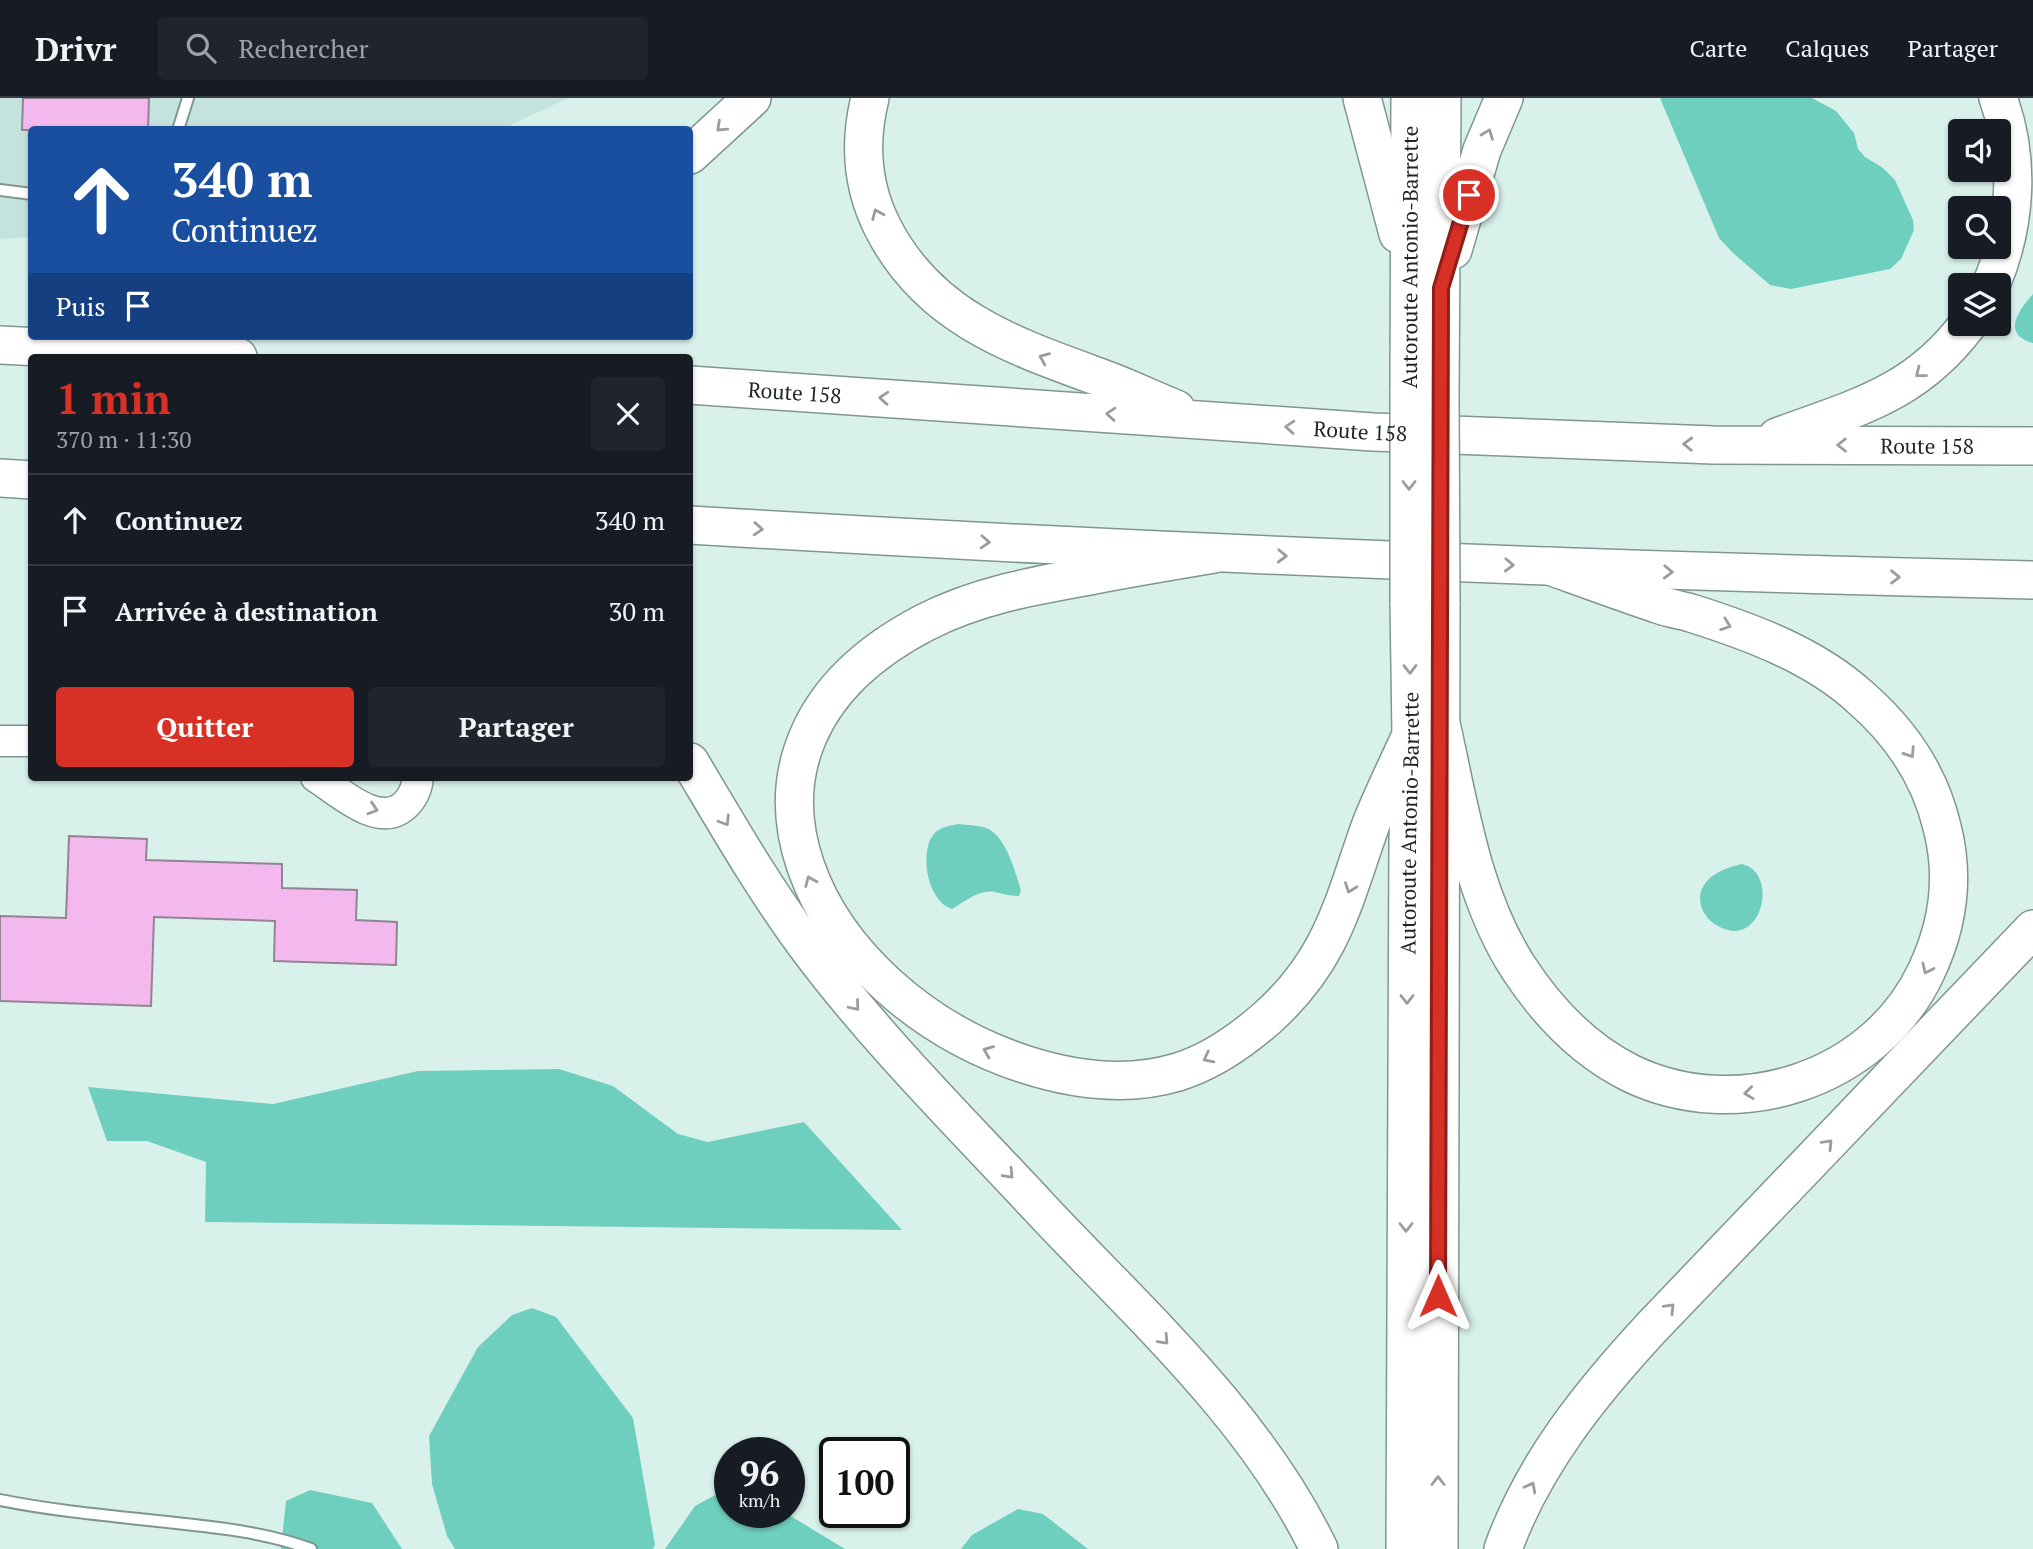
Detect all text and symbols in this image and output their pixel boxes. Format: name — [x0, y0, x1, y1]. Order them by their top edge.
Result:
search box — [158, 17, 648, 80]
text: Drivr — [35, 27, 116, 70]
icon: search — [182, 29, 220, 67]
text: Rechercher — [238, 31, 369, 65]
text: Carte — [1689, 32, 1747, 64]
text: Calques — [1785, 32, 1869, 64]
text: Partager — [1907, 32, 1998, 64]
one-way arrow — [716, 119, 729, 131]
map controls — [1948, 119, 2011, 336]
button: sound — [1948, 119, 2011, 182]
street label: Autoroute Antonio-Barrette — [1395, 126, 1424, 388]
one-way arrow — [1480, 129, 1494, 141]
text: 340 m — [171, 146, 313, 211]
icon: ahead — [56, 154, 147, 245]
pin — [1439, 165, 1499, 225]
icon: arrive — [1450, 176, 1488, 214]
button: search — [1948, 196, 2011, 259]
text: Continuez — [171, 209, 318, 251]
one-way arrow — [871, 209, 885, 221]
button: layers — [1948, 273, 2011, 336]
icon: arrive — [119, 287, 157, 325]
text: Puis — [56, 289, 105, 323]
one-way arrow — [1039, 352, 1051, 366]
one-way arrow — [1916, 364, 1928, 377]
text: 1 min — [56, 370, 171, 426]
street label: Route 158 — [747, 375, 842, 409]
button: close — [591, 377, 665, 451]
one-way arrow — [878, 391, 889, 406]
one-way arrow — [1105, 407, 1116, 422]
street label: Route 158 — [1313, 414, 1408, 447]
one-way arrow — [1284, 419, 1295, 434]
text: 370 m · 11:30 — [56, 424, 191, 455]
street label: Route 158 — [1880, 432, 1974, 460]
one-way arrow — [1683, 436, 1694, 451]
one-way arrow — [1837, 437, 1847, 453]
one-way arrow — [1401, 481, 1417, 491]
icon: ahead — [56, 501, 94, 539]
text: Continuez — [115, 503, 243, 537]
text: 340 m — [595, 503, 665, 537]
one-way arrow — [752, 521, 763, 536]
one-way arrow — [980, 534, 991, 549]
one-way arrow — [1277, 549, 1288, 564]
one-way arrow — [1504, 557, 1515, 572]
one-way arrow — [1662, 564, 1673, 579]
one-way arrow — [1890, 570, 1901, 585]
icon: arrive — [56, 592, 94, 630]
text: Arrivée à destination — [115, 594, 378, 628]
text: 30 m — [609, 594, 665, 628]
one-way arrow — [1720, 617, 1732, 631]
one-way arrow — [1402, 664, 1418, 674]
button: Quitter — [56, 687, 354, 767]
button: Partager — [368, 687, 665, 767]
street label: Autoroute Antonio-Barrette — [1394, 691, 1425, 954]
one-way arrow — [1901, 745, 1914, 758]
one-way arrow — [367, 801, 379, 816]
one-way arrow — [716, 813, 729, 826]
one-way arrow — [805, 876, 819, 888]
one-way arrow — [1344, 882, 1358, 894]
one-way arrow — [1921, 962, 1935, 974]
one-way arrow — [1399, 994, 1415, 1005]
one-way arrow — [847, 998, 859, 1011]
one-way arrow — [983, 1046, 995, 1060]
one-way arrow — [1203, 1050, 1215, 1064]
one-way arrow — [1744, 1086, 1755, 1101]
one-way arrow — [1820, 1139, 1833, 1152]
one-way arrow — [1000, 1166, 1013, 1179]
one-way arrow — [1398, 1222, 1414, 1232]
position arrow — [1401, 1259, 1475, 1333]
one-way arrow — [1662, 1303, 1675, 1316]
one-way arrow — [1156, 1332, 1169, 1345]
speed limit sign: 100 — [819, 1437, 910, 1528]
text: 96 — [740, 1450, 779, 1496]
one-way arrow — [1430, 1475, 1446, 1486]
one-way arrow — [1523, 1482, 1537, 1494]
text: km/h — [739, 1488, 780, 1512]

